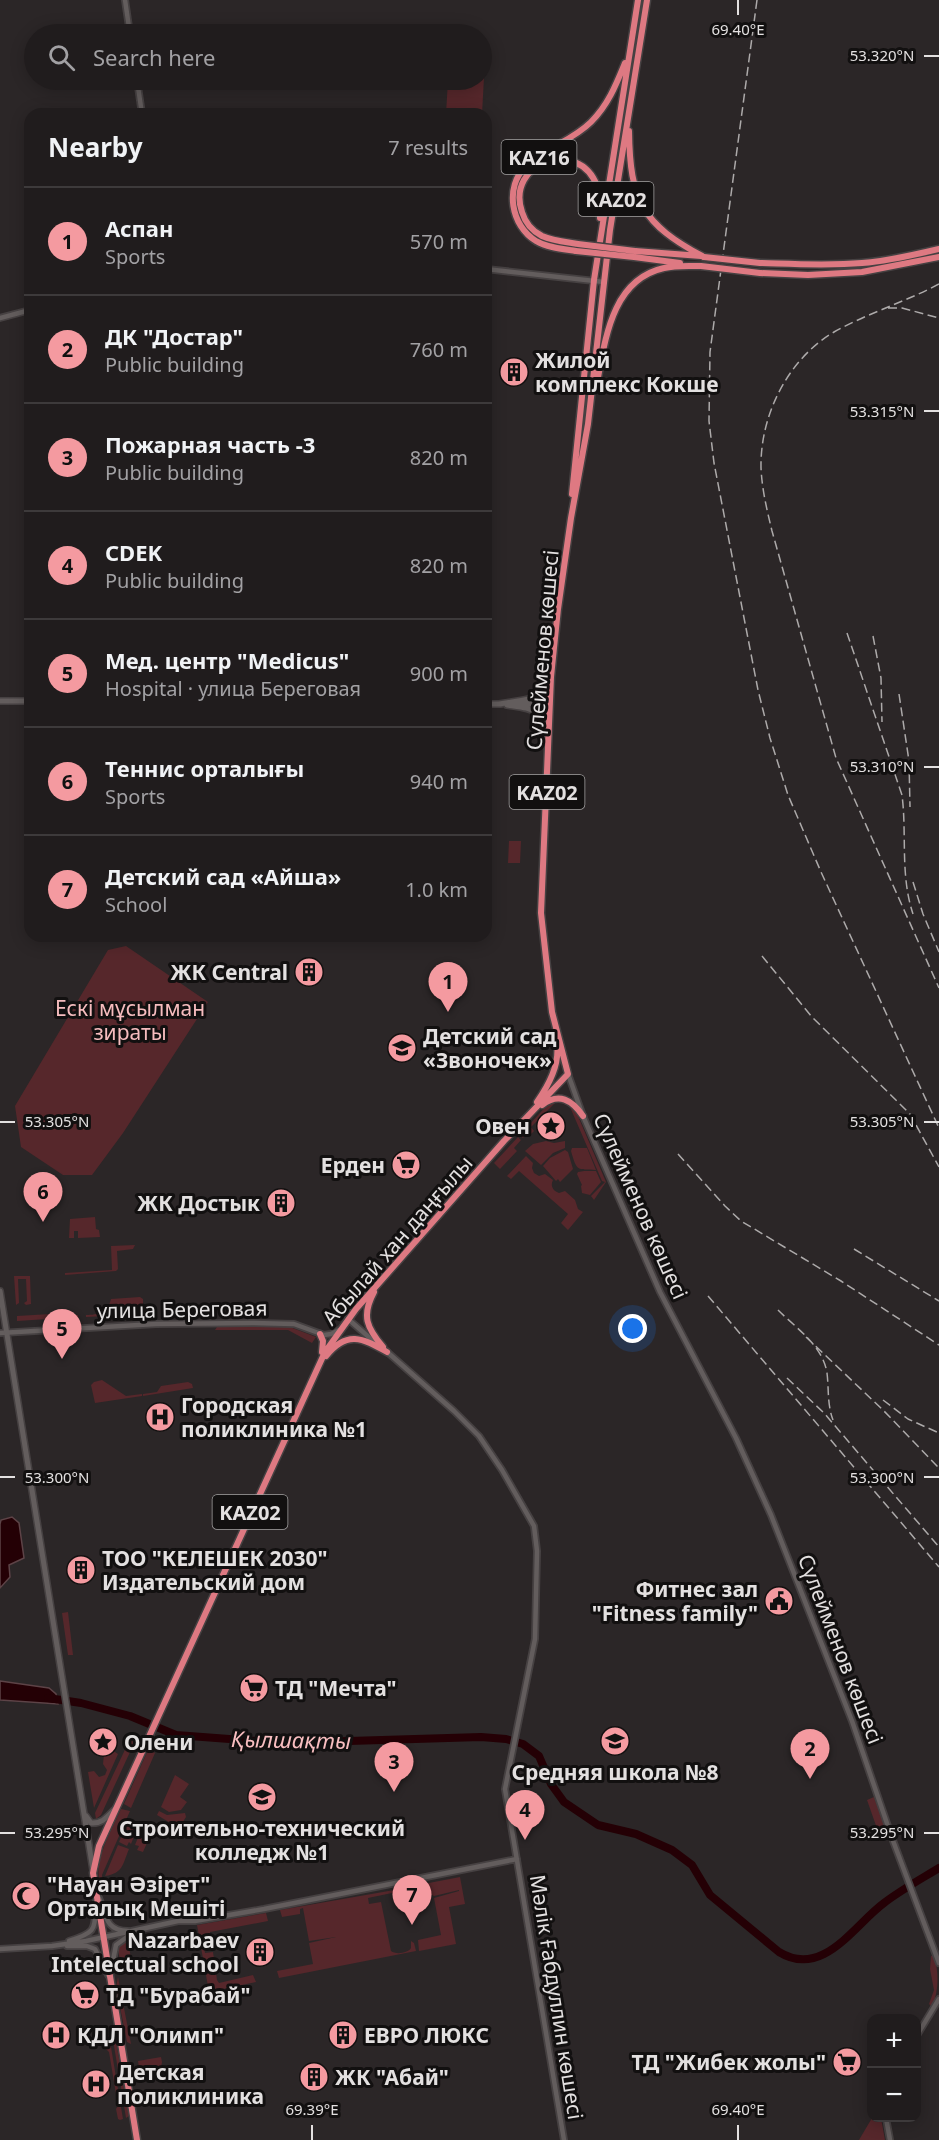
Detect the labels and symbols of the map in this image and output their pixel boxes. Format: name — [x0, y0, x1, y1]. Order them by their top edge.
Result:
text: 69.40°E — [711, 19, 765, 39]
text: 53.320°N — [850, 45, 914, 65]
road number: KAZ16 — [502, 140, 576, 174]
road number: KАZ02 — [578, 182, 654, 216]
place label: Жилой комплекс Кокше — [535, 346, 719, 398]
building icon: Жилой комплекс Кокше — [498, 356, 530, 388]
text: 53.315°N — [850, 401, 914, 421]
street label: Сүлейменов көшесі — [519, 549, 565, 751]
text: 53.310°N — [850, 756, 914, 776]
road number: KАZ02 — [510, 775, 584, 809]
building icon: ЖК Central — [293, 956, 325, 988]
place label: ЖК Central — [170, 958, 288, 986]
pin: 1 — [428, 962, 468, 1012]
park label: Ескі мұсылман зираты — [55, 994, 205, 1046]
place label: Детский сад «Звоночек» — [423, 1022, 557, 1074]
school or university icon: Детский сад «Звоночек» — [386, 1032, 418, 1064]
street label: Сүлейменов көшесі — [587, 1109, 695, 1303]
place icon: Овен — [535, 1110, 567, 1142]
text: 53.305°N — [25, 1111, 89, 1131]
text: 53.305°N — [850, 1111, 914, 1131]
place label: Овен — [475, 1112, 530, 1140]
street label: Абылай хан даңғылы — [315, 1149, 479, 1331]
supermarket icon: Ерден — [390, 1149, 422, 1181]
place label: Ерден — [321, 1151, 385, 1179]
pin: 6 — [24, 1172, 63, 1222]
building icon: ЖК Достык — [265, 1187, 297, 1219]
place label: ЖК Достык — [137, 1189, 260, 1217]
street label: улица Береговая — [96, 1294, 268, 1324]
pin: 5 — [42, 1310, 82, 1359]
your location — [618, 1314, 647, 1343]
place label: Городская поликлиника №1 — [181, 1391, 367, 1443]
hospital icon: Городская поликлиника №1 — [144, 1401, 176, 1433]
text: 53.300°N — [25, 1467, 89, 1487]
text: 53.300°N — [850, 1467, 914, 1487]
road number: KАZ02 — [212, 1495, 288, 1529]
place label: ТОО "КЕЛЕШЕК 2030" Издательский дом — [102, 1544, 328, 1596]
street label: Сүлейменов көшесі — [792, 1550, 890, 1748]
building icon: ТОО "КЕЛЕШЕК 2030" Издательский дом — [65, 1554, 97, 1586]
place label: Фитнес зал "Fitness family" — [592, 1575, 758, 1627]
public building icon: Фитнес зал "Fitness family" — [763, 1585, 795, 1617]
supermarket icon: ТД "Мечта" — [238, 1672, 270, 1704]
place label: ТД "Мечта" — [275, 1674, 397, 1702]
water label: Қылшақты — [231, 1723, 351, 1755]
school or university icon: Средняя школа №8 — [599, 1725, 631, 1757]
place icon: Олени — [87, 1726, 119, 1758]
place label: Олени — [124, 1728, 193, 1756]
pin: 2 — [790, 1730, 830, 1779]
pin: 3 — [374, 1742, 414, 1792]
place label: Средняя школа №8 — [511, 1758, 719, 1786]
school or university icon: Строительно-технический колледж №1 — [246, 1781, 278, 1813]
pin: 4 — [506, 1790, 544, 1840]
place label: Строительно-технический колледж №1 — [119, 1814, 405, 1866]
text: 53.295°N — [25, 1822, 89, 1842]
text: 53.295°N — [850, 1822, 914, 1842]
place label: "Науан Әзірет" Орталық Мешіті — [47, 1870, 225, 1922]
street label: Мәлік Ғабдуллин көшесі — [524, 1873, 590, 2121]
pin: 7 — [392, 1876, 432, 1925]
mosque icon: "Науан Әзірет" Орталық Мешіті — [10, 1880, 42, 1912]
place label: Nazarbaev Intelectual school — [51, 1926, 239, 1978]
building icon: Nazarbaev Intelectual school — [244, 1936, 276, 1968]
supermarket icon: ТД "Бурабай" — [69, 1979, 101, 2011]
place label: ТД "Бурабай" — [106, 1981, 251, 2009]
hospital icon: КДЛ "Олимп" — [40, 2019, 72, 2051]
building icon: ЕВРО ЛЮКС — [327, 2019, 359, 2051]
place label: КДЛ "Олимп" — [77, 2021, 224, 2049]
place label: ЕВРО ЛЮКС — [364, 2021, 489, 2049]
supermarket icon: ТД "Жибек жолы" — [831, 2046, 863, 2078]
place label: ТД "Жибек жолы" — [631, 2048, 826, 2076]
place label: Детская поликлиника — [117, 2058, 264, 2110]
building icon: ЖК "Абай" — [298, 2061, 330, 2093]
place label: ЖК "Абай" — [335, 2063, 449, 2091]
hospital icon: Детская поликлиника — [80, 2068, 112, 2100]
text: 69.39°E — [285, 2099, 339, 2119]
text: 69.40°E — [711, 2099, 765, 2119]

